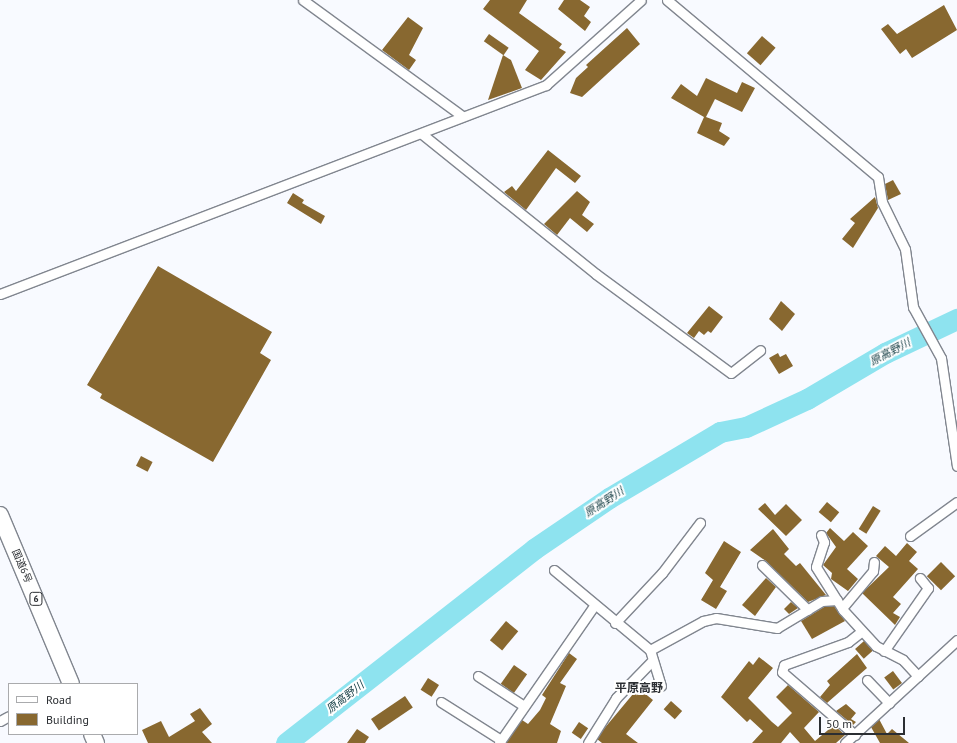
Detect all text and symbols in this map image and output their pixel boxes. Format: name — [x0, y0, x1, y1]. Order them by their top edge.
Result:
water label: 原高野川 — [867, 336, 913, 368]
water label: 原高野川 — [582, 484, 626, 520]
street label: 国道6号 — [10, 547, 34, 585]
road number: 6 — [29, 592, 43, 606]
water label: 原高野川 — [324, 678, 366, 716]
district label: 平原高野 — [615, 681, 663, 695]
legend — [8, 683, 138, 735]
text: Road — [46, 692, 71, 707]
scale bar — [821, 709, 907, 735]
text: Building — [46, 712, 89, 727]
text: 50 m — [826, 716, 852, 731]

